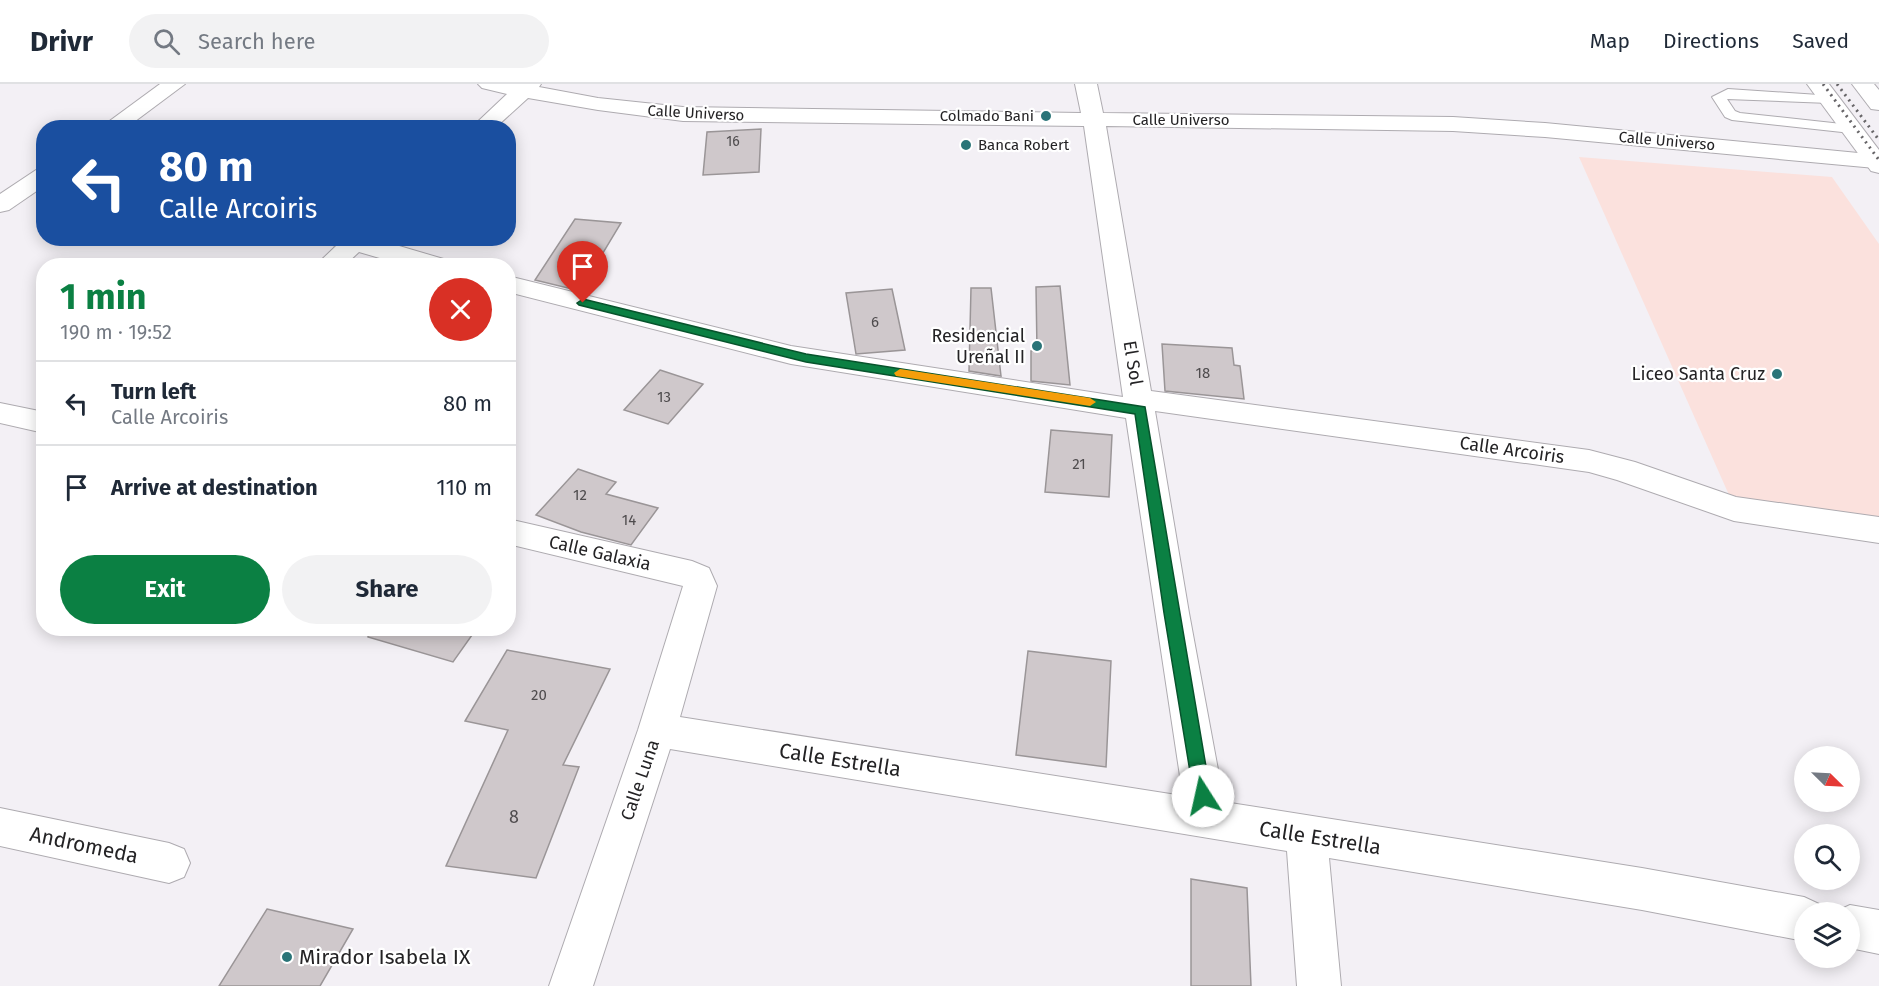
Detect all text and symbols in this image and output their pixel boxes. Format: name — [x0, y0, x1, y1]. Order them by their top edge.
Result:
search box — [129, 14, 549, 68]
text: Drivr — [30, 25, 93, 58]
icon: search — [150, 25, 183, 58]
text: Search here — [198, 28, 315, 55]
text: Map — [1590, 28, 1630, 54]
text: Directions — [1663, 28, 1759, 54]
text: Saved — [1792, 28, 1849, 54]
street label: Calle Universo — [647, 101, 745, 125]
place label: Colmado Bani — [940, 107, 1034, 125]
marker: Colmado Bani — [1039, 109, 1053, 123]
street label: Calle Universo — [1133, 111, 1229, 129]
street label: Calle Universo — [1618, 128, 1716, 154]
house number: 16 — [726, 133, 740, 150]
place label: Banca Robert — [978, 136, 1070, 154]
marker: Banca Robert — [959, 138, 973, 152]
text: 80 m — [159, 142, 253, 192]
icon: left — [60, 144, 138, 222]
text: Calle Arcoiris — [159, 193, 317, 225]
pin — [557, 241, 608, 303]
icon: arrive — [566, 250, 599, 283]
text: 1 min — [60, 275, 147, 319]
button: close — [429, 278, 492, 341]
house number: 6 — [871, 313, 879, 331]
text: 190 m · 19:52 — [60, 320, 172, 344]
place label: Residencial Ureñal II — [931, 325, 1025, 368]
marker: Residencial Ureñal II — [1030, 339, 1044, 353]
street label: El Sol — [1119, 339, 1147, 387]
place label: Liceo Santa Cruz — [1631, 363, 1765, 385]
house number: 18 — [1196, 364, 1210, 382]
marker: Liceo Santa Cruz — [1770, 367, 1784, 381]
text: Turn left — [111, 378, 196, 405]
icon: left — [60, 387, 93, 420]
house number: 13 — [657, 388, 671, 406]
text: 80 m — [443, 390, 492, 417]
text: Calle Arcoiris — [111, 405, 228, 429]
street label: Calle Arcoiris — [1458, 432, 1566, 468]
house number: 21 — [1072, 455, 1086, 473]
icon: arrive — [60, 471, 93, 504]
text: Arrive at destination — [111, 474, 318, 501]
text: 110 m — [436, 474, 492, 501]
house number: 12 — [573, 486, 587, 504]
house number: 14 — [622, 511, 636, 529]
street label: Calle Galaxia — [547, 531, 653, 575]
button: Exit — [60, 555, 270, 624]
button: Share — [282, 555, 492, 624]
house number: 20 — [531, 686, 547, 704]
street label: Calle Luna — [616, 737, 664, 823]
street label: Calle Estrella — [777, 738, 903, 782]
north arrow — [1794, 746, 1860, 812]
map controls — [1794, 746, 1860, 968]
position arrow — [1171, 764, 1235, 828]
house number: 8 — [509, 806, 519, 828]
street label: Calle Estrella — [1257, 816, 1383, 860]
street label: Andromeda — [27, 821, 141, 869]
button: search — [1794, 824, 1860, 890]
button: layers — [1794, 902, 1860, 968]
place label: Mirador Isabela IX — [299, 944, 471, 970]
marker: Mirador Isabela IX — [280, 950, 294, 964]

